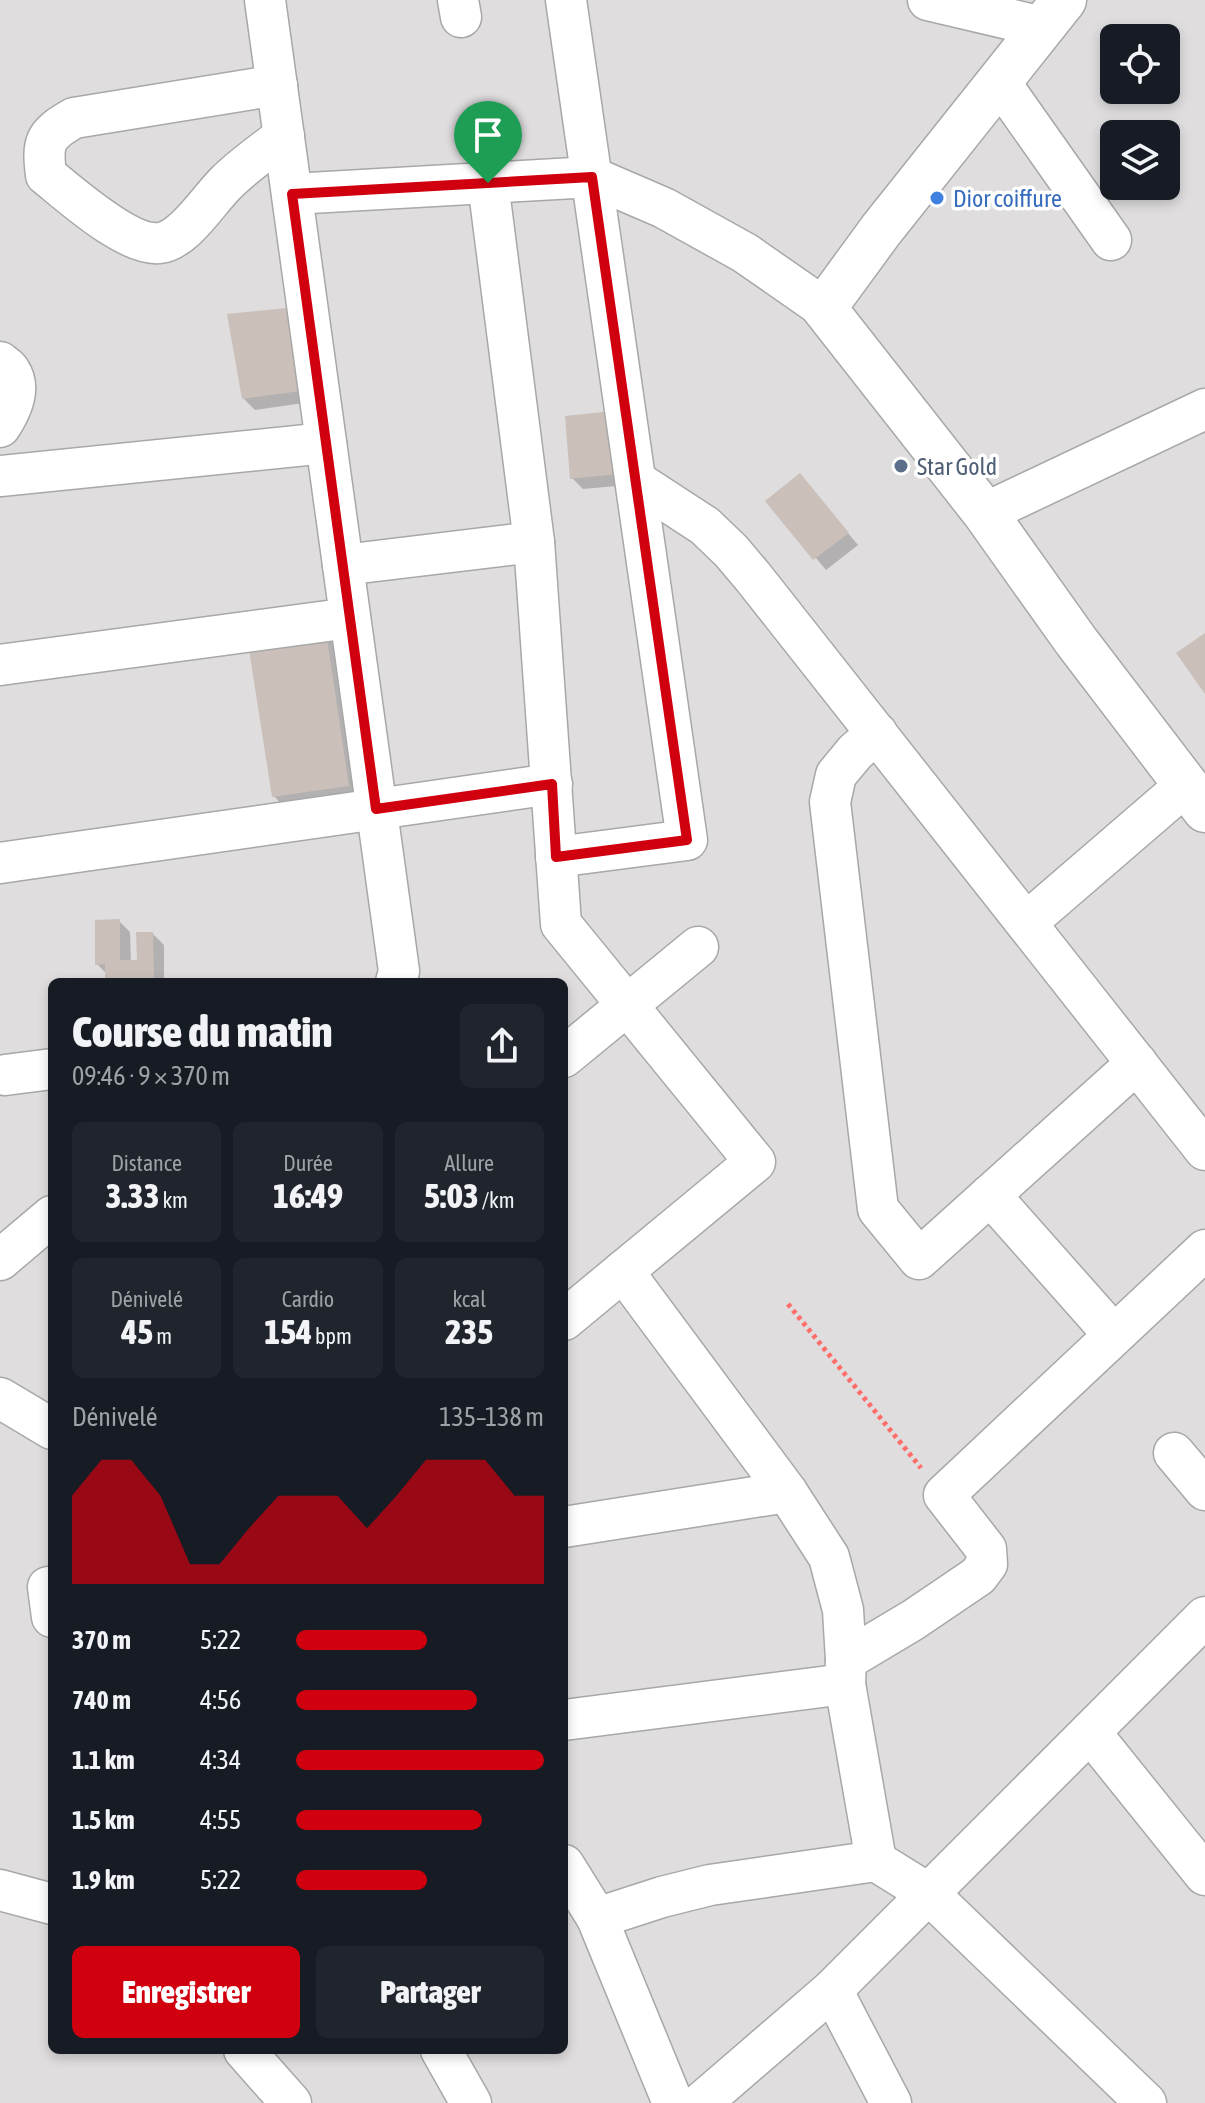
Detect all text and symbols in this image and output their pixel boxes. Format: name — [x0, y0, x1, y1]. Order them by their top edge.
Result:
map controls — [1100, 24, 1180, 200]
button: locate — [1100, 24, 1180, 104]
pin — [454, 101, 522, 183]
icon: arrive — [466, 113, 510, 157]
button: layers — [1100, 120, 1180, 200]
place label: Dior coiffure — [953, 185, 1062, 212]
marker: Dior coiffure — [928, 189, 946, 207]
place label: Star Gold — [917, 453, 997, 480]
marker: Star Gold — [892, 457, 910, 475]
button: share — [460, 1004, 544, 1088]
text: Course du matin — [72, 1006, 333, 1056]
text: 09:46 · 9 × 370 m — [72, 1061, 230, 1091]
text: Distance — [111, 1150, 182, 1176]
text: Durée — [283, 1150, 333, 1176]
text: Allure — [445, 1150, 494, 1176]
text: 3.33 — [105, 1176, 159, 1215]
text: 16:49 — [273, 1176, 343, 1215]
text: 5:03 — [424, 1176, 479, 1215]
text: km — [159, 1187, 188, 1213]
text: /km — [479, 1187, 515, 1213]
text: Dénivelé — [110, 1286, 183, 1312]
text: Cardio — [282, 1286, 334, 1312]
text: kcal — [453, 1286, 486, 1312]
text: 45 — [121, 1312, 153, 1351]
text: 154 — [264, 1312, 312, 1351]
text: 235 — [445, 1312, 493, 1351]
text: m — [153, 1323, 172, 1349]
text: bpm — [312, 1323, 352, 1349]
text: Dénivelé — [72, 1402, 158, 1432]
text: 135–138 m — [439, 1402, 544, 1432]
text: 370 m — [72, 1625, 131, 1655]
text: 5:22 — [200, 1625, 241, 1655]
text: 740 m — [72, 1685, 131, 1715]
text: 4:56 — [200, 1685, 241, 1715]
text: 1.1 km — [72, 1745, 135, 1775]
text: 4:34 — [200, 1745, 241, 1775]
text: 1.5 km — [72, 1805, 135, 1835]
text: 4:55 — [200, 1805, 241, 1835]
text: 1.9 km — [72, 1865, 135, 1895]
text: 5:22 — [200, 1865, 241, 1895]
button: Enregistrer — [72, 1946, 300, 2038]
button: Partager — [316, 1946, 544, 2038]

